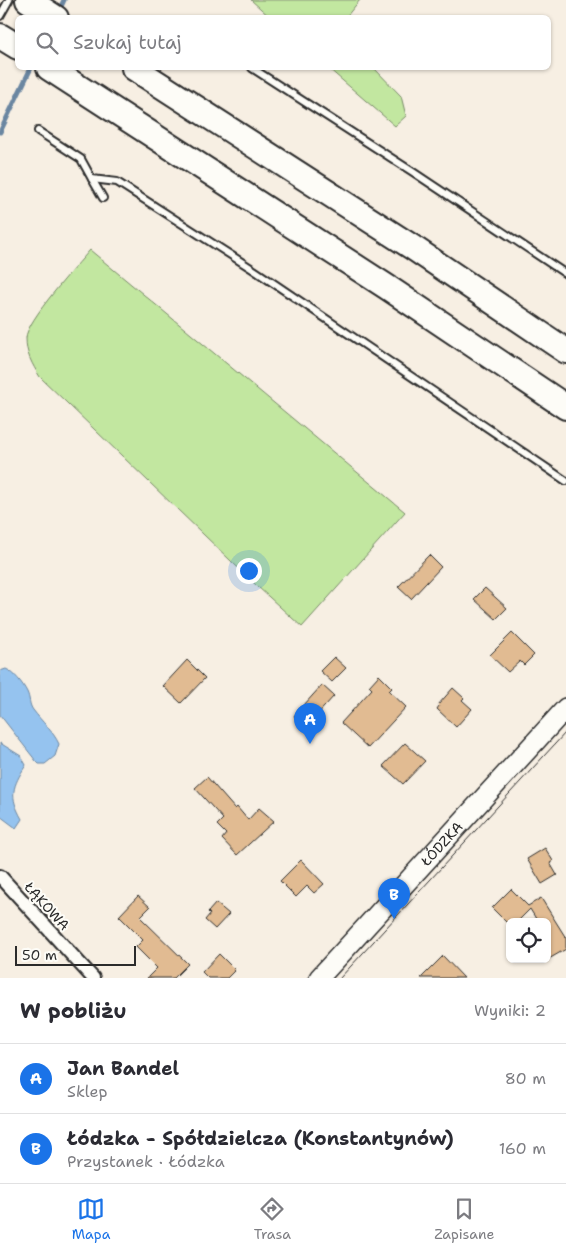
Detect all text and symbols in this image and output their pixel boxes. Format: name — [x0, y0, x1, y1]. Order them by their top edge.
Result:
search box — [15, 15, 551, 70]
icon: search — [33, 29, 61, 57]
text: Szukaj tutaj — [73, 30, 182, 55]
your location — [236, 558, 262, 584]
pin: A — [294, 703, 326, 744]
street label: ŁÓDZKA — [416, 818, 467, 870]
street label: ŁĄKOWA — [20, 877, 73, 934]
pin: B — [378, 878, 410, 919]
map controls — [506, 918, 551, 963]
button: locate — [506, 918, 551, 963]
scale bar — [15, 943, 136, 966]
text: 50 m — [22, 946, 57, 964]
text: W pobliżu — [20, 997, 127, 1025]
text: Wyniki: 2 — [474, 1000, 546, 1021]
text: Jan Bandel — [67, 1056, 179, 1081]
text: A — [30, 1068, 42, 1089]
text: 80 m — [505, 1068, 546, 1089]
text: Sklep — [67, 1081, 107, 1102]
text: Łódzka - Spółdzielcza (Konstantynów) — [67, 1126, 454, 1151]
text: B — [31, 1138, 41, 1159]
text: 160 m — [499, 1138, 546, 1159]
text: Przystanek · Łódzka — [67, 1151, 225, 1172]
tab: Mapa — [72, 1195, 110, 1243]
tab: Trasa — [254, 1195, 291, 1243]
tab: Zapisane — [434, 1195, 494, 1243]

